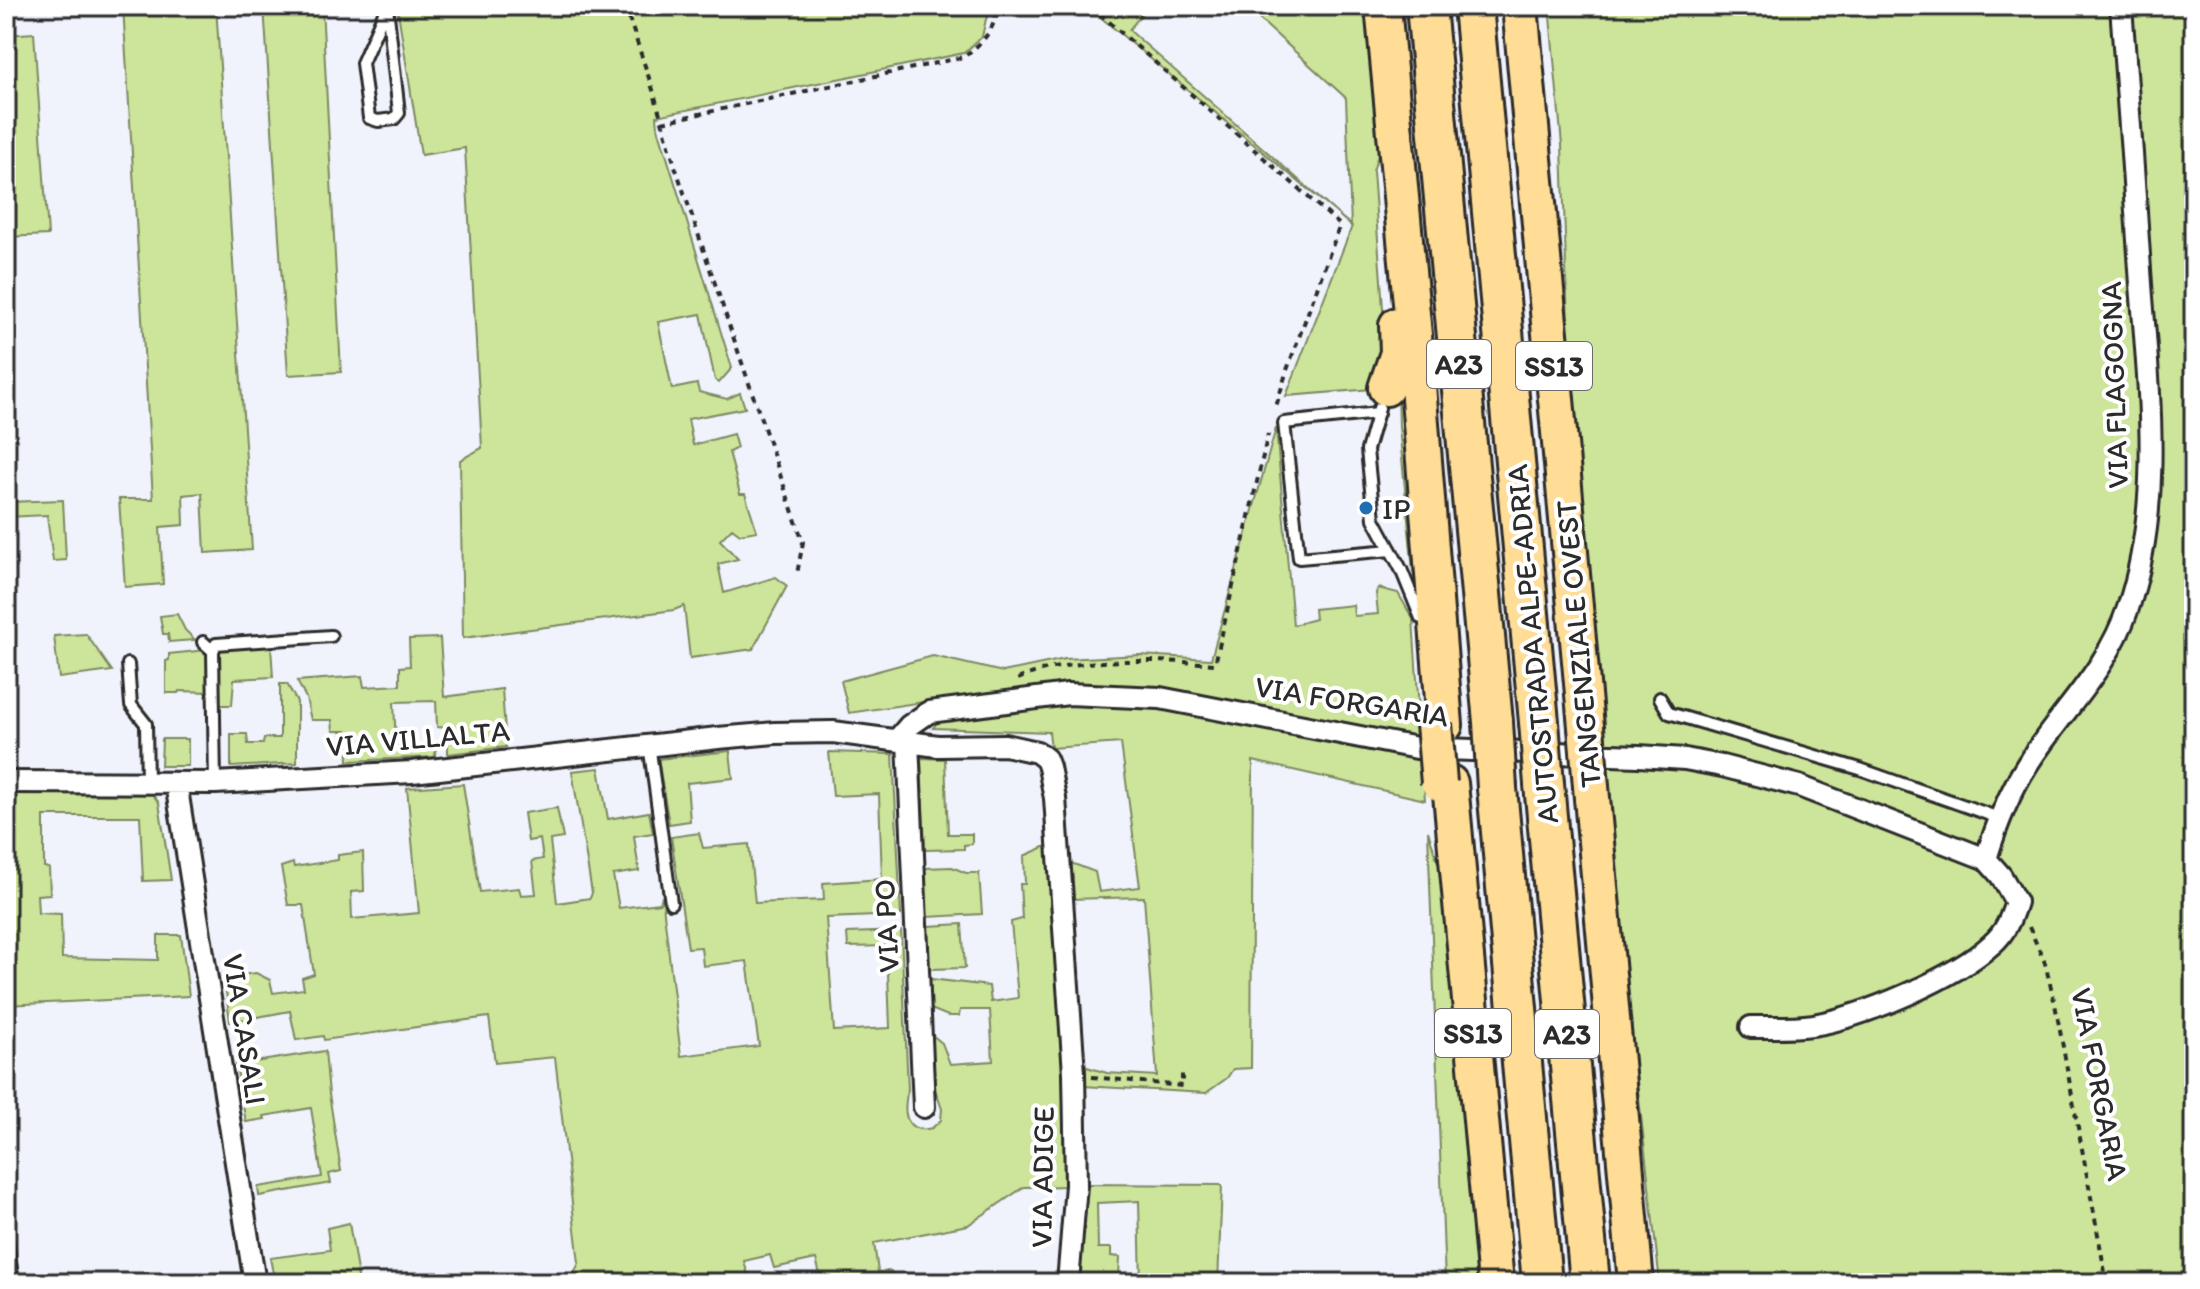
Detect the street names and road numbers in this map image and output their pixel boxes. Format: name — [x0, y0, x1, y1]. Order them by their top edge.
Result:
street label: VIA FLAGOGNA — [2092, 281, 2136, 489]
road number: A23 — [1427, 340, 1491, 388]
road number: SS13 — [1516, 342, 1592, 390]
street label: AUTOSTRADA ALPE-ADRIA — [1498, 463, 1566, 825]
street label: TANGENZIALE OVEST — [1547, 499, 1609, 789]
street label: VIA FORGARIA — [1252, 667, 1452, 735]
street label: VIA VILLALTA — [325, 712, 511, 764]
street label: VIA PO — [865, 878, 907, 974]
street label: VIA CASALI — [215, 951, 275, 1107]
street label: VIA FORGARIA — [2063, 984, 2137, 1184]
road number: SS13 — [1435, 1009, 1511, 1057]
road number: A23 — [1535, 1010, 1599, 1058]
street label: VIA ADIGE — [1022, 1106, 1062, 1248]

